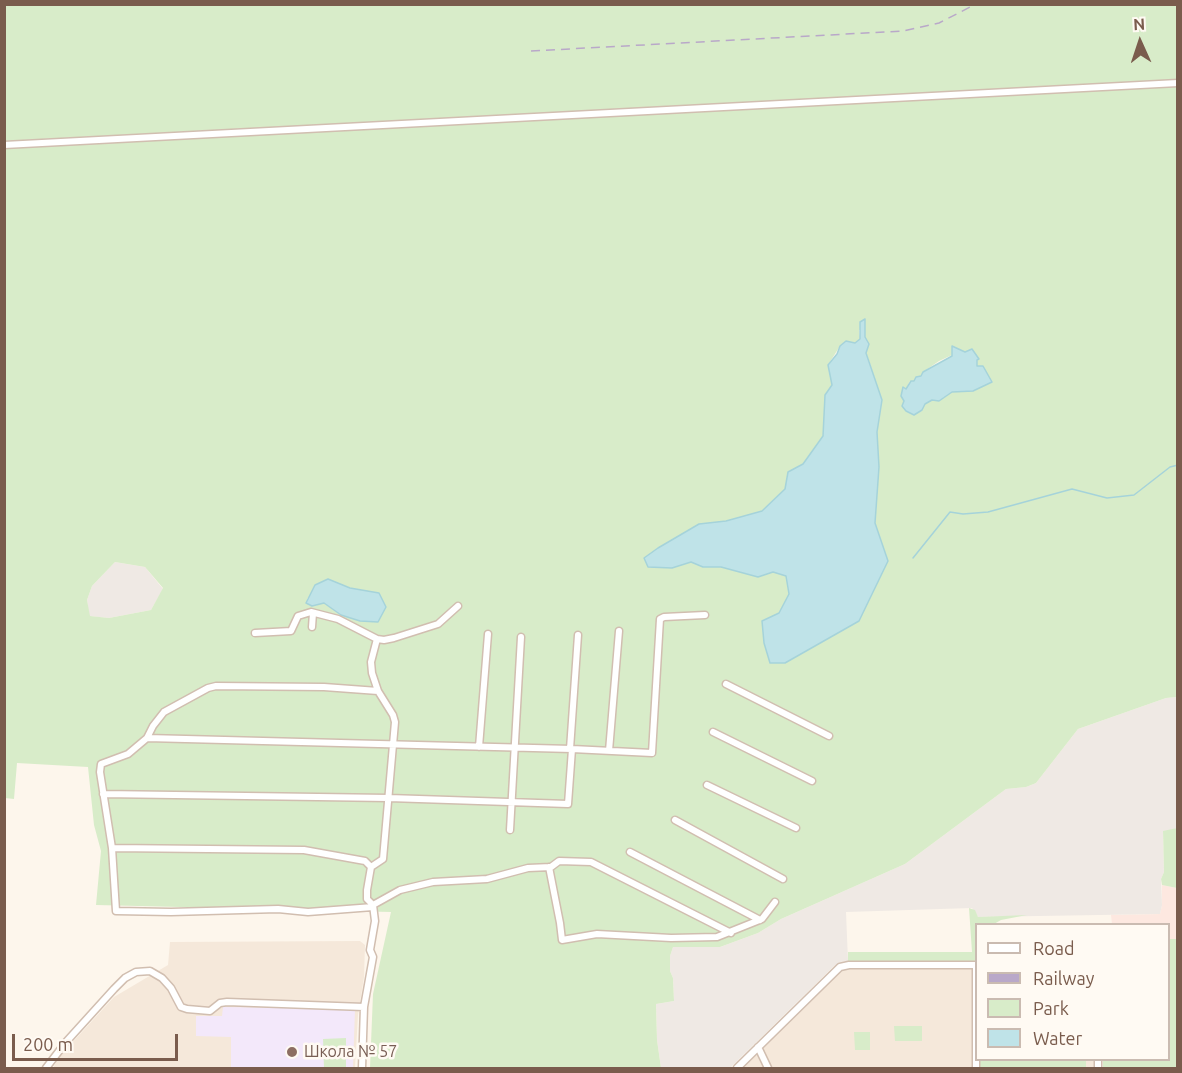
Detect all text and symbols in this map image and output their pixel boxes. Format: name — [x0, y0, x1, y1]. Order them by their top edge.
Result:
north arrow — [1110, 12, 1170, 72]
text: N — [1133, 15, 1145, 33]
legend — [975, 923, 1170, 1061]
text: Road — [1033, 938, 1075, 958]
text: Railway — [1033, 968, 1094, 988]
text: Park — [1033, 998, 1069, 1018]
scale bar — [15, 1022, 182, 1060]
text: Water — [1033, 1028, 1082, 1048]
text: 200 m — [23, 1034, 73, 1054]
place label: Школа № 57 — [304, 1042, 397, 1062]
marker: Школа № 57 — [285, 1045, 299, 1059]

